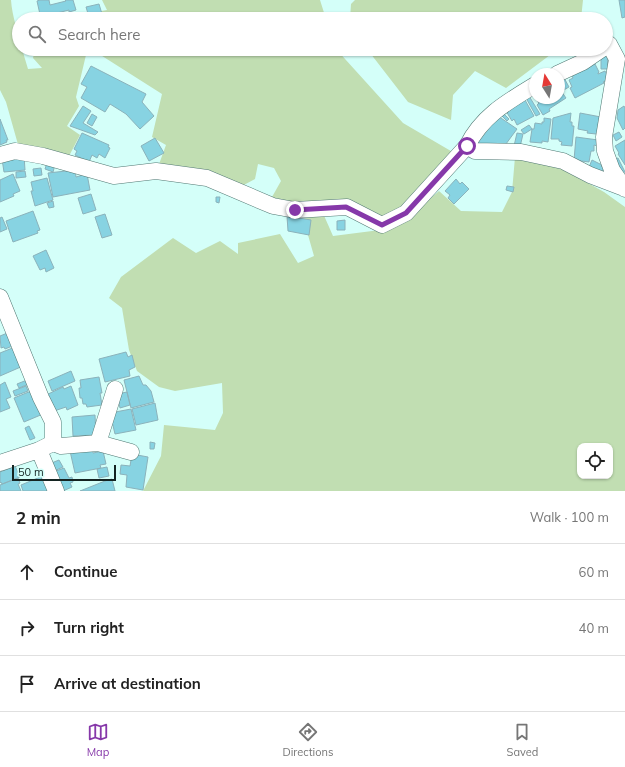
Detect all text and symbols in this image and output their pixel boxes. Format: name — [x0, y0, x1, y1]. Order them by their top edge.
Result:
search box — [12, 12, 613, 56]
icon: search — [26, 23, 48, 45]
text: Search here — [58, 25, 140, 44]
north arrow — [529, 68, 565, 104]
route start — [458, 137, 476, 155]
route end — [286, 201, 304, 219]
map controls — [577, 443, 613, 479]
button: locate — [577, 443, 613, 479]
scale bar — [12, 463, 116, 482]
text: 50 m — [18, 465, 44, 479]
text: 2 min — [16, 507, 61, 528]
text: Walk · 100 m — [530, 509, 609, 525]
icon: ahead — [16, 561, 38, 583]
text: Continue — [54, 562, 117, 581]
text: 60 m — [579, 564, 609, 580]
icon: right — [16, 617, 38, 639]
text: Turn right — [54, 618, 124, 637]
text: 40 m — [579, 620, 609, 636]
icon: arrive — [16, 673, 38, 695]
text: Arrive at destination — [54, 674, 201, 693]
tab: Map — [87, 721, 109, 759]
tab: Directions — [283, 721, 333, 759]
tab: Saved — [507, 721, 538, 759]

